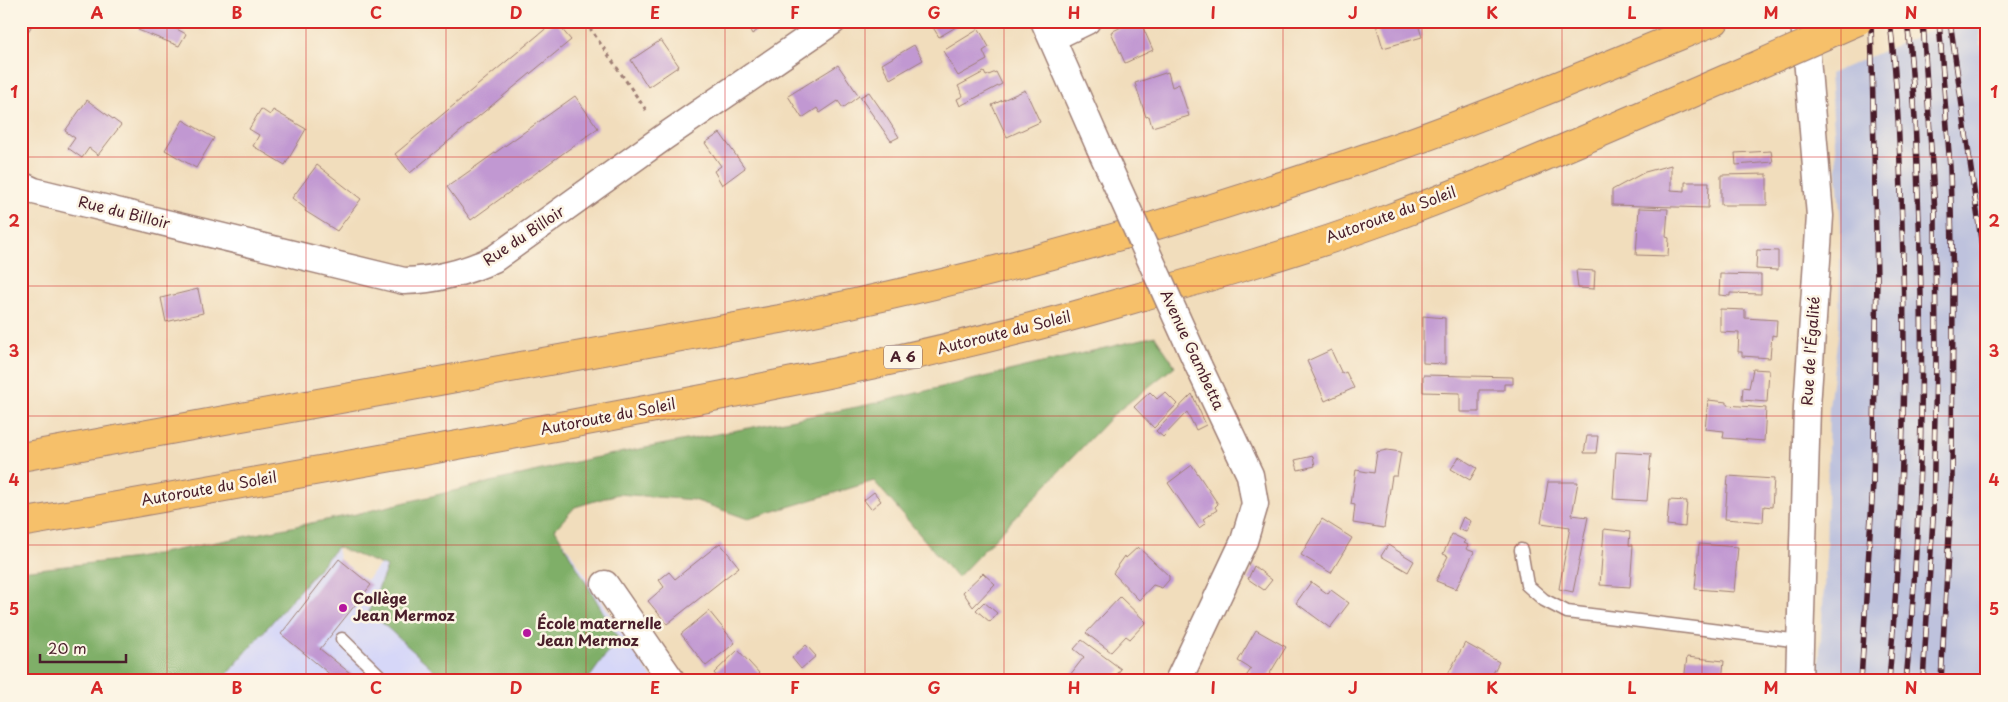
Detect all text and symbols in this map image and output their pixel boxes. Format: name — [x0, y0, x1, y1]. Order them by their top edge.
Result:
text: A — [91, 0, 104, 24]
text: B — [232, 0, 243, 24]
text: C — [370, 0, 382, 24]
text: D — [510, 0, 522, 24]
text: E — [650, 0, 660, 24]
text: F — [790, 0, 800, 24]
text: G — [927, 0, 941, 24]
text: H — [1068, 0, 1080, 24]
text: I — [1210, 0, 1216, 24]
text: J — [1348, 0, 1358, 24]
text: K — [1486, 0, 1498, 24]
text: L — [1627, 0, 1637, 24]
text: M — [1763, 0, 1779, 24]
text: N — [1905, 0, 1917, 24]
text: 1 — [10, 79, 18, 103]
text: 1 — [1990, 79, 1998, 103]
street label: Autoroute du Soleil — [1322, 179, 1459, 248]
street label: Rue du Billoir — [76, 189, 173, 234]
street label: Rue du Billoir — [478, 199, 569, 271]
text: 2 — [8, 208, 20, 232]
text: 2 — [1988, 208, 2000, 232]
street label: Avenue Gambetta — [1155, 285, 1232, 414]
street label: Rue de l'Égalité — [1794, 295, 1825, 406]
street label: Autoroute du Soleil — [934, 304, 1073, 359]
text: 3 — [9, 338, 19, 362]
text: 3 — [1989, 338, 1999, 362]
road number: A 6 — [884, 346, 922, 368]
street label: Autoroute du Soleil — [538, 391, 677, 440]
street label: Autoroute du Soleil — [139, 464, 278, 511]
text: 4 — [9, 467, 20, 491]
text: 4 — [1989, 467, 2000, 491]
place label: Collège Jean Mermoz — [353, 586, 455, 626]
text: 5 — [9, 596, 19, 620]
text: 5 — [1989, 596, 1999, 620]
marker: Collège Jean Mermoz — [337, 602, 349, 614]
place label: École maternelle Jean Mermoz — [537, 611, 662, 651]
marker: École maternelle Jean Mermoz — [521, 627, 533, 639]
scale bar — [40, 632, 126, 664]
text: 20 m — [48, 636, 87, 659]
text: A — [91, 675, 104, 699]
text: B — [232, 675, 243, 699]
text: C — [370, 675, 382, 699]
text: D — [510, 675, 522, 699]
text: E — [650, 675, 660, 699]
text: F — [790, 675, 800, 699]
text: G — [927, 675, 941, 699]
text: H — [1068, 675, 1080, 699]
text: I — [1210, 675, 1216, 699]
text: J — [1348, 675, 1358, 699]
text: K — [1486, 675, 1498, 699]
text: L — [1627, 675, 1637, 699]
text: M — [1763, 675, 1779, 699]
text: N — [1905, 675, 1917, 699]

